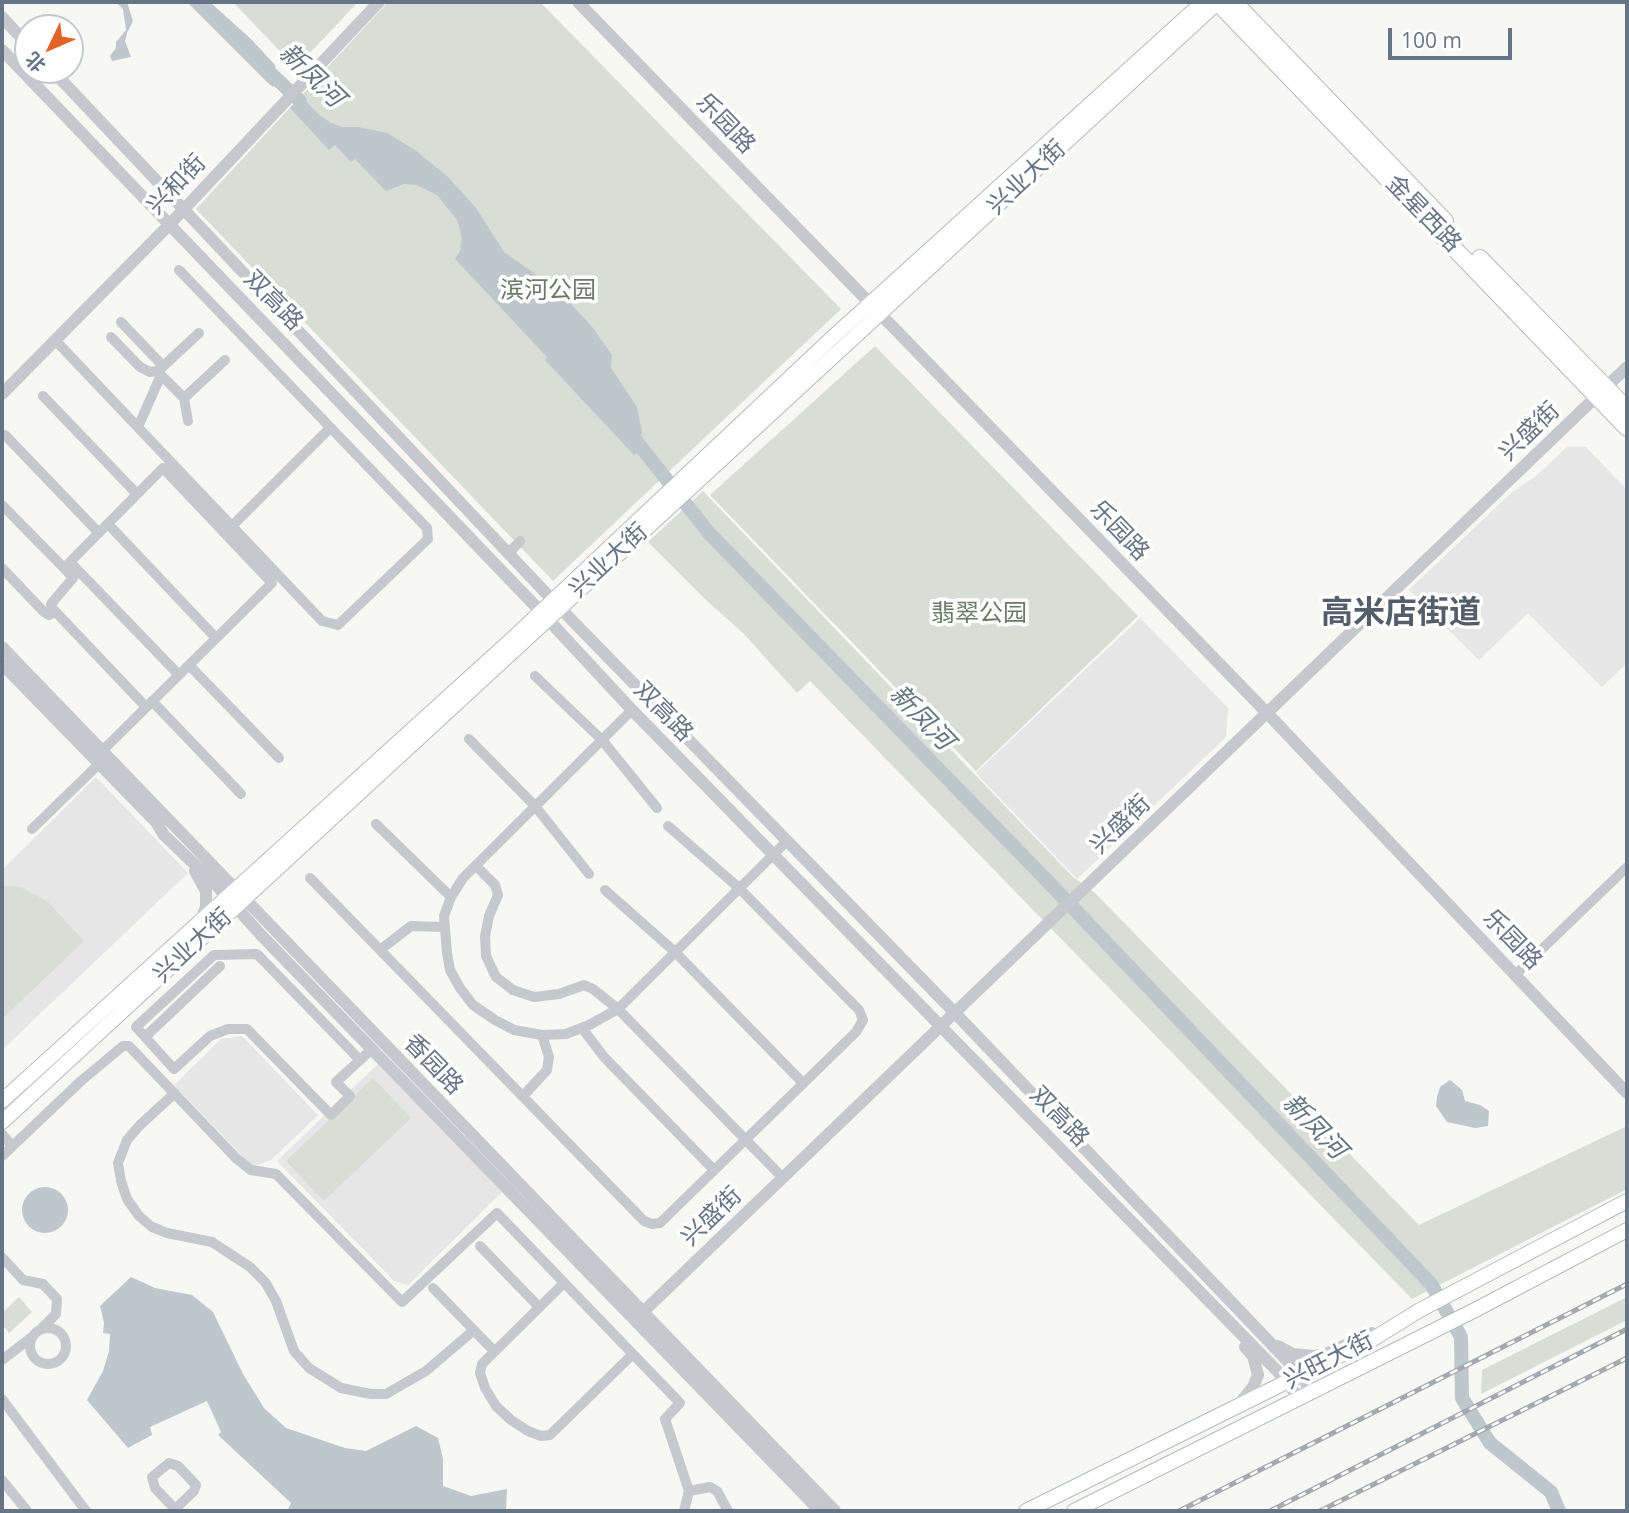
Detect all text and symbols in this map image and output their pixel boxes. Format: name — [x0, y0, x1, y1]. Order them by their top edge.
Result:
north arrow — [14, 14, 84, 84]
scale bar — [1391, 14, 1515, 58]
text: 100 m — [1401, 26, 1462, 54]
water label: 新凤河 — [272, 38, 350, 114]
text: 北 — [19, 46, 51, 78]
street label: 乐园路 — [690, 88, 760, 160]
street label: 兴业大街 — [982, 135, 1072, 221]
street label: 兴和街 — [142, 149, 212, 221]
street label: 金星西路 — [1379, 169, 1467, 259]
street label: 双高路 — [238, 265, 308, 337]
park label: 滨河公园 — [500, 277, 596, 305]
street label: 兴盛街 — [1494, 397, 1566, 467]
street label: 乐园路 — [1084, 495, 1154, 567]
street label: 兴业大街 — [564, 518, 654, 604]
district label: 高米店街道 — [1321, 595, 1481, 633]
park label: 翡翠公园 — [931, 600, 1027, 628]
street label: 双高路 — [628, 676, 698, 748]
water label: 新凤河 — [883, 679, 959, 757]
street label: 兴盛街 — [1085, 790, 1157, 860]
street label: 兴业大街 — [148, 903, 238, 989]
street label: 乐园路 — [1477, 904, 1547, 976]
street label: 香园路 — [398, 1029, 468, 1101]
street label: 双高路 — [1024, 1081, 1094, 1153]
water label: 新凤河 — [1276, 1088, 1352, 1166]
street label: 兴盛街 — [676, 1182, 748, 1252]
street label: 兴旺大街 — [1280, 1326, 1378, 1396]

